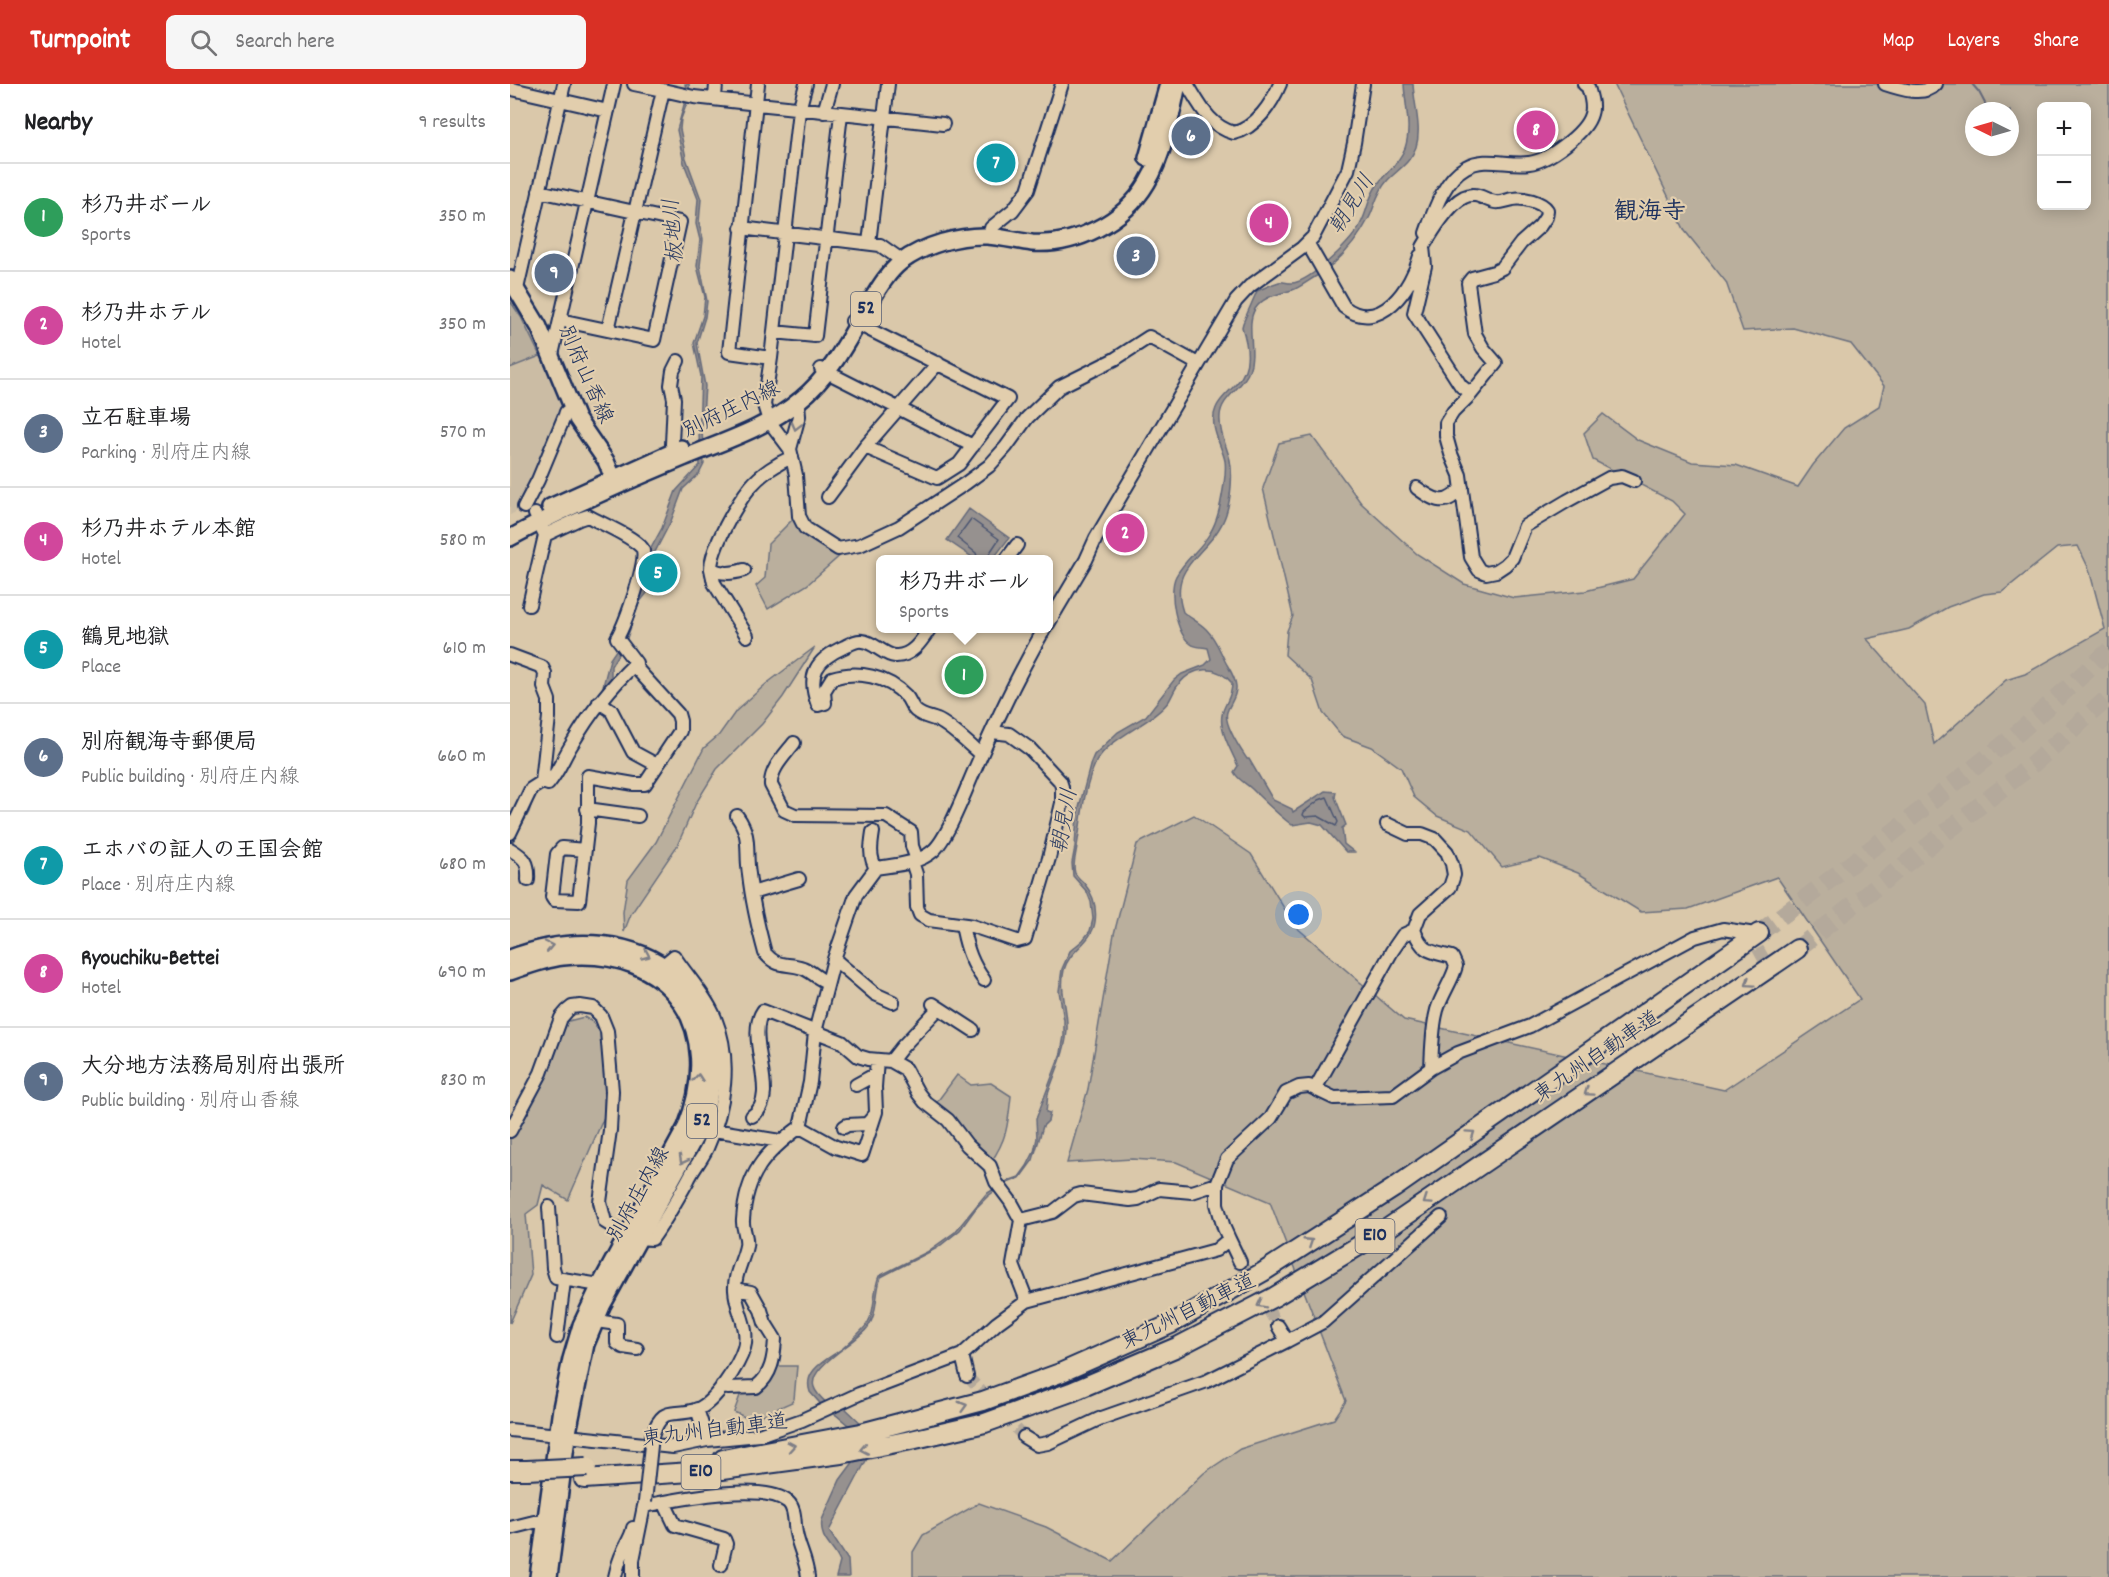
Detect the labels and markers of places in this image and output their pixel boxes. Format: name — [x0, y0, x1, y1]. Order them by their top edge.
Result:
pin: 8 — [1516, 108, 1556, 152]
pin: 6 — [1172, 113, 1210, 158]
pin: 7 — [976, 140, 1016, 185]
pin: 4 — [1250, 200, 1288, 246]
pin: 3 — [1116, 234, 1156, 279]
pin: 9 — [534, 250, 573, 296]
pin: 2 — [1106, 510, 1144, 556]
pin: 5 — [638, 550, 678, 596]
pin: 1 — [944, 652, 984, 698]

